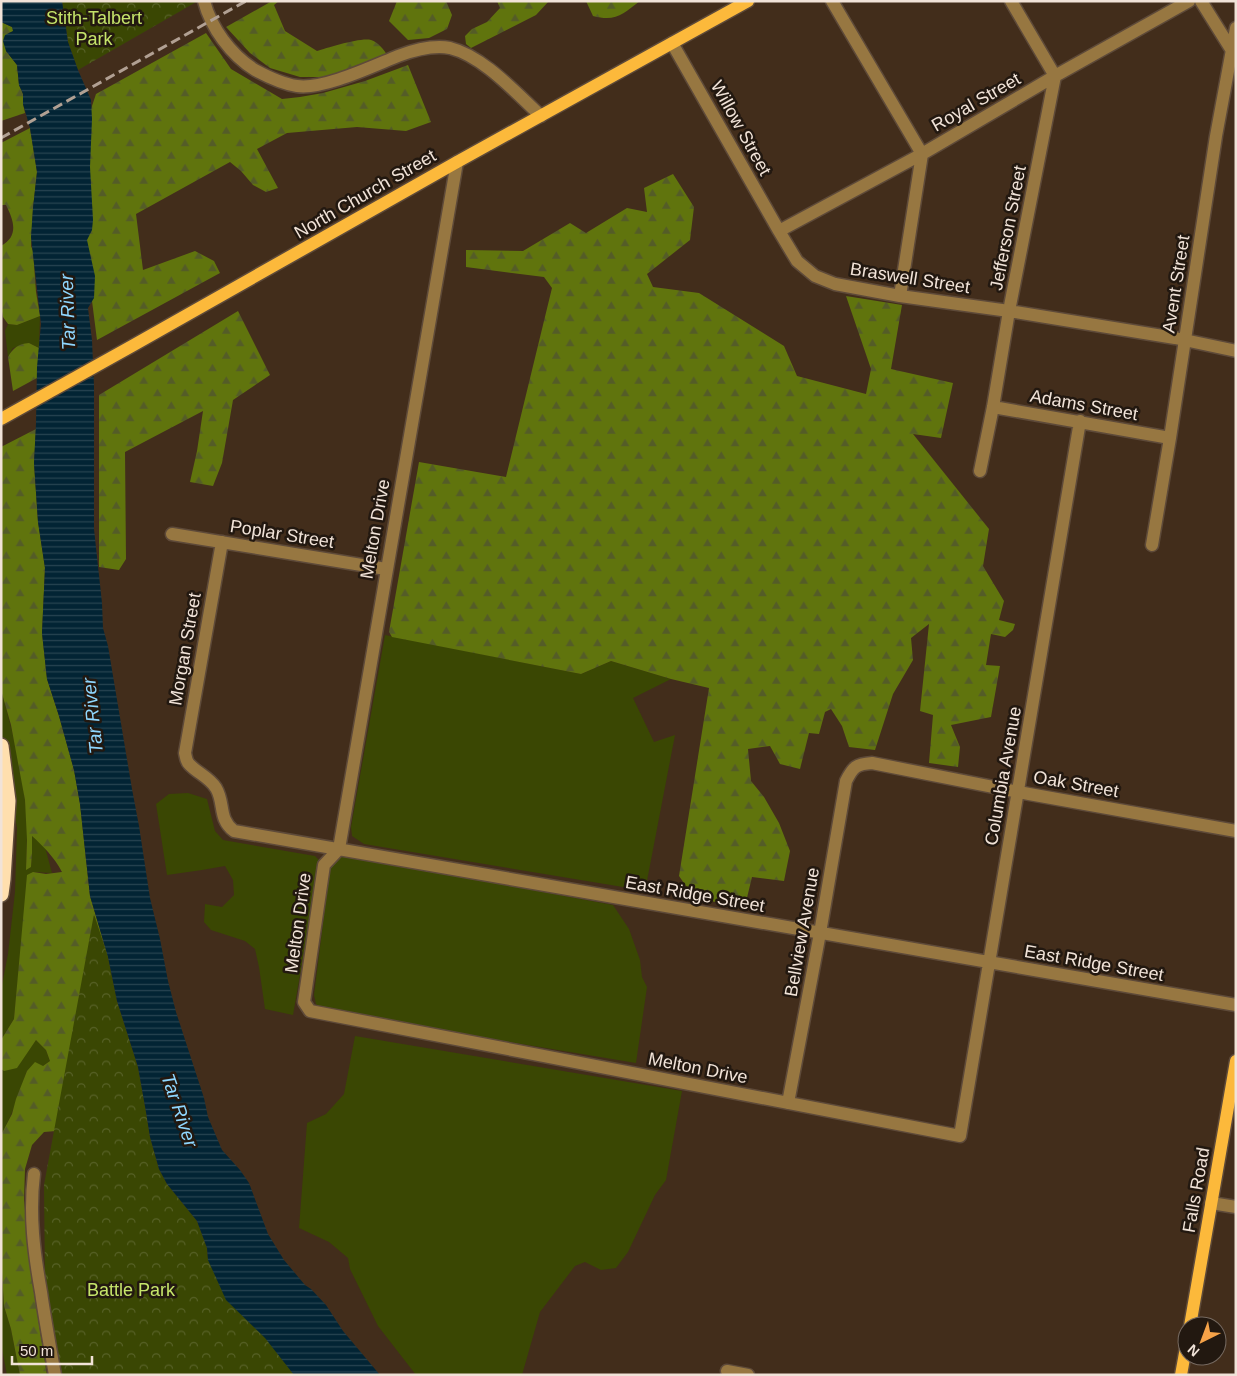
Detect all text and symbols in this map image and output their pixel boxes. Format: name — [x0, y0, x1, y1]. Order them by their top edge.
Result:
park label: Stith-Talbert Park — [46, 8, 142, 49]
street label: Royal Street — [928, 69, 1024, 135]
street label: Willow Street — [707, 77, 775, 179]
street label: North Church Street — [291, 145, 439, 243]
street label: Jefferson Street — [986, 164, 1030, 292]
street label: Avent Street — [1158, 234, 1194, 334]
street label: Braswell Street — [849, 259, 971, 297]
water label: Tar River — [56, 273, 79, 351]
street label: Adams Street — [1029, 386, 1139, 424]
street label: Melton Drive — [356, 478, 394, 580]
street label: Poplar Street — [229, 516, 335, 552]
street label: Morgan Street — [165, 591, 205, 707]
water label: Tar River — [78, 676, 107, 755]
street label: Columbia Avenue — [981, 705, 1025, 847]
street label: Oak Street — [1032, 767, 1120, 801]
street label: Bellview Avenue — [781, 866, 823, 998]
street label: Melton Drive — [281, 872, 315, 974]
street label: East Ridge Street — [624, 872, 766, 916]
street label: East Ridge Street — [1023, 941, 1165, 985]
street label: Melton Drive — [647, 1049, 749, 1087]
water label: Tar River — [157, 1071, 202, 1150]
street label: Falls Road — [1179, 1146, 1213, 1234]
park label: Battle Park — [87, 1280, 176, 1300]
north arrow — [1177, 1316, 1227, 1366]
scale bar — [12, 1334, 92, 1366]
text: N — [1184, 1341, 1202, 1360]
text: 50 m — [20, 1342, 53, 1359]

